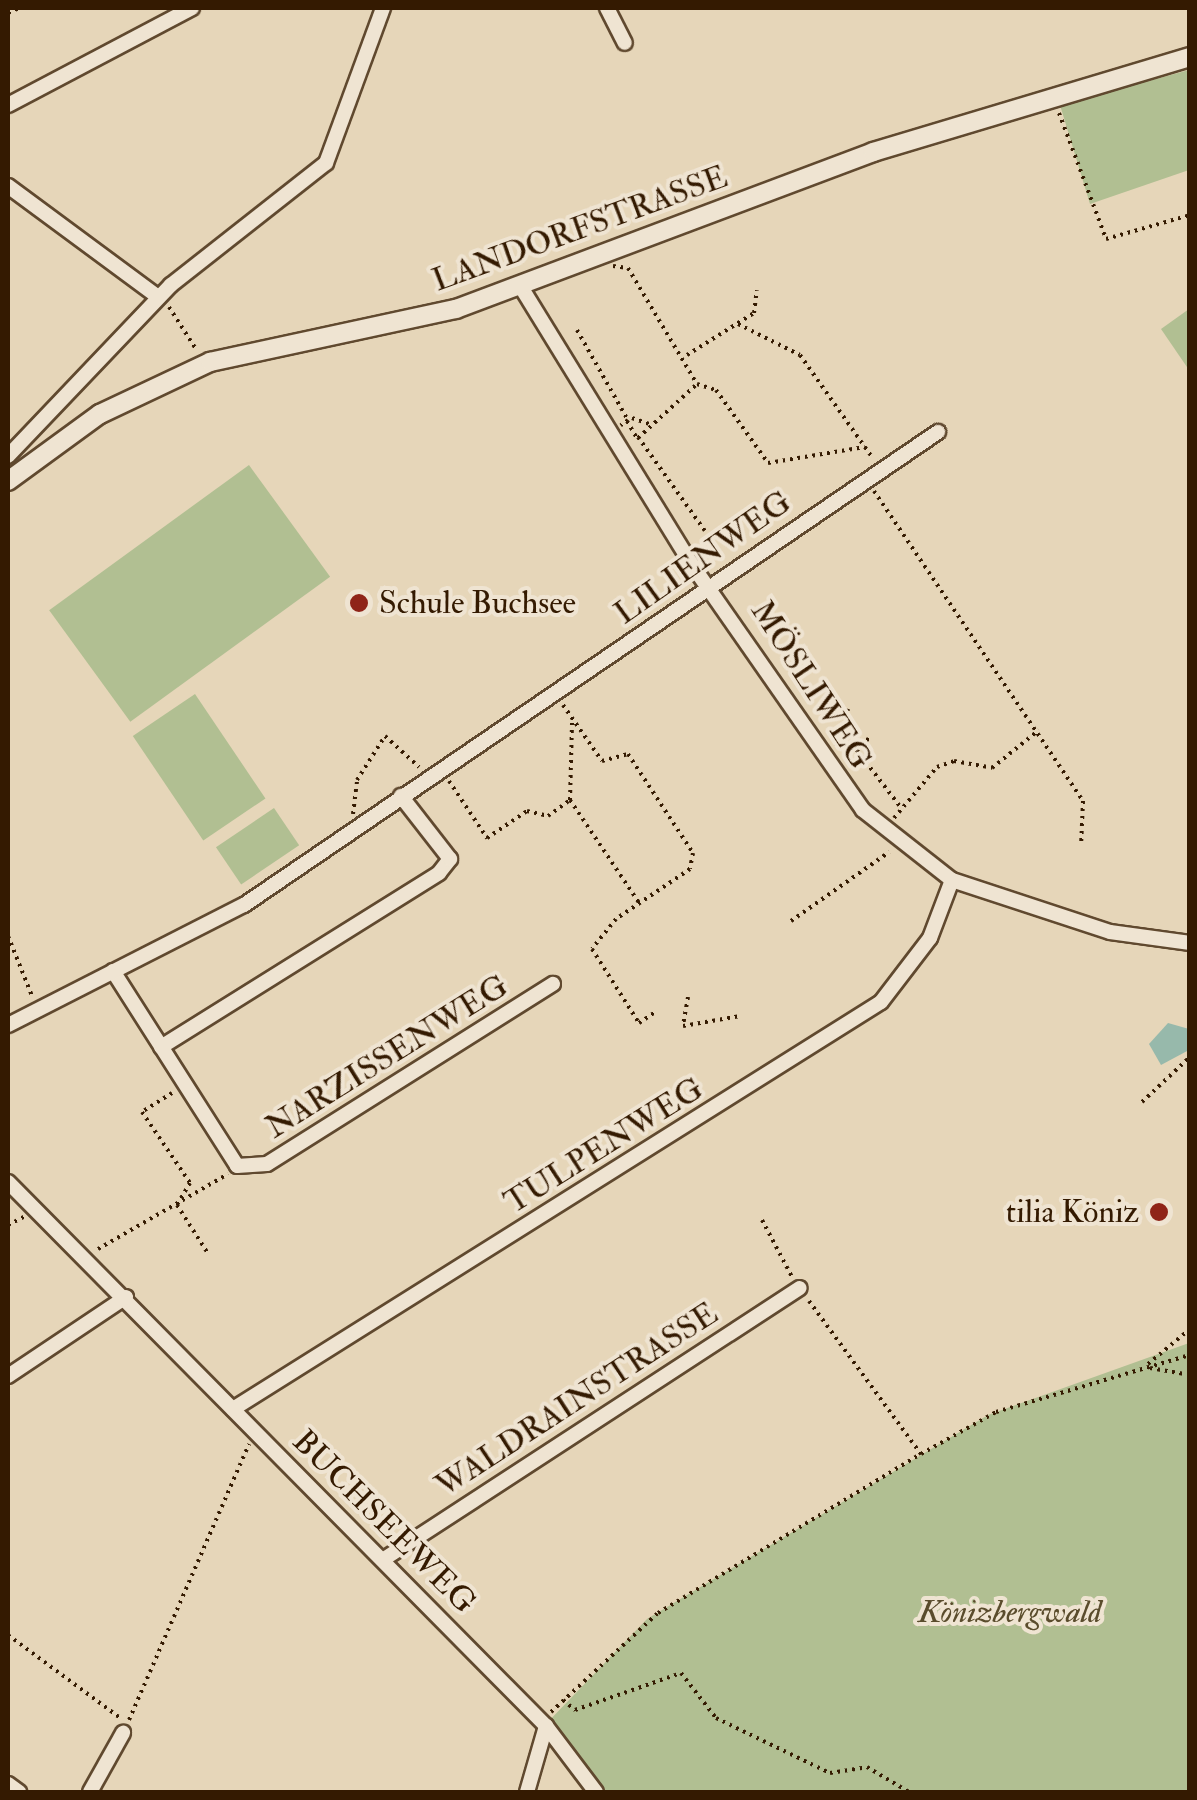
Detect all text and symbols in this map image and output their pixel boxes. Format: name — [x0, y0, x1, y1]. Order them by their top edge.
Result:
street label: LANDORFSTRASSE — [427, 158, 733, 300]
street label: LILIENWEG — [607, 483, 799, 633]
place label: Schule Buchsee — [379, 584, 576, 622]
marker: Schule Buchsee — [348, 592, 370, 614]
street label: MÖSLIWEG — [742, 594, 880, 776]
street label: NARZISSENWEG — [259, 967, 515, 1147]
street label: TULPENWEG — [498, 1070, 710, 1222]
place label: tilia Köniz — [1006, 1193, 1139, 1231]
marker: tilia Köniz — [1148, 1201, 1170, 1223]
street label: WALDRAINSTRASSE — [429, 1294, 725, 1506]
street label: BUCHSEEWEG — [284, 1422, 484, 1622]
park label: Könizbergwald — [918, 1593, 1102, 1631]

